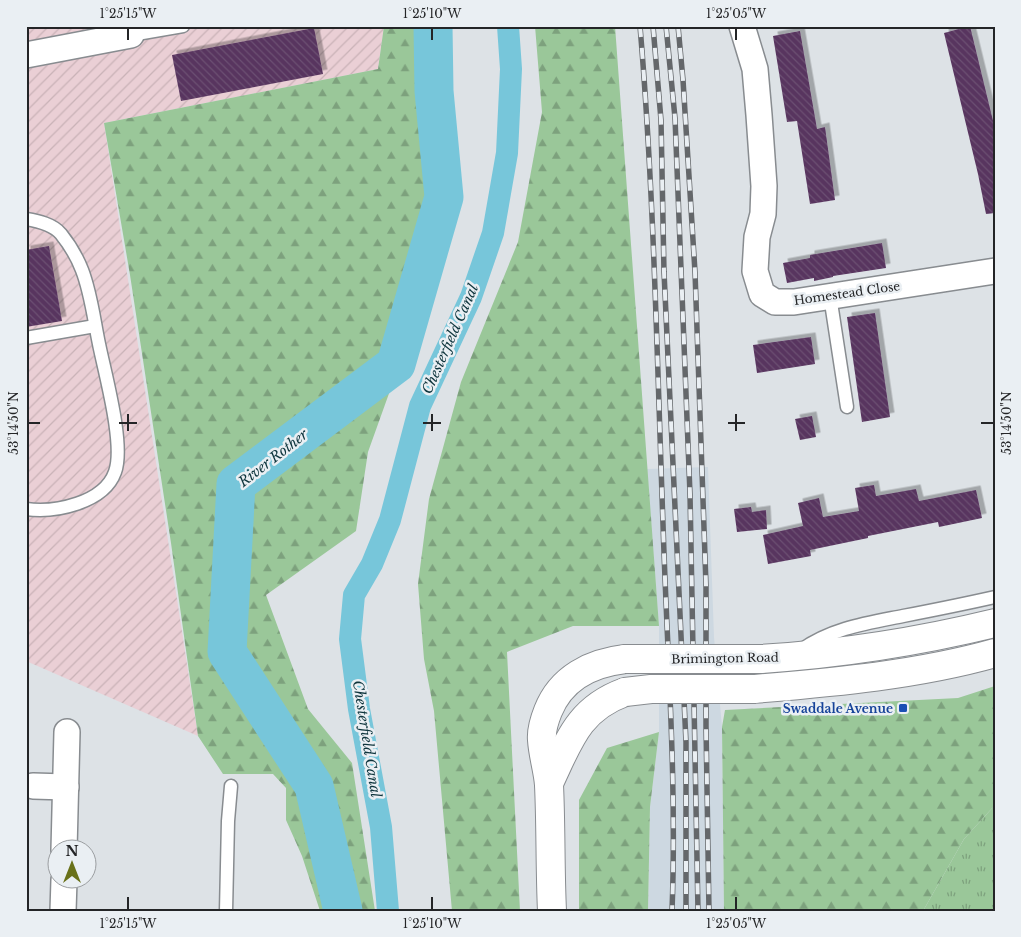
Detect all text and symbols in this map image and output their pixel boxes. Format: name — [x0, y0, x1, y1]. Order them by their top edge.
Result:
text: 1°25'15"W — [100, 6, 157, 21]
text: 1°25'10"W — [403, 6, 462, 21]
text: 1°25'05"W — [706, 6, 767, 21]
street label: Homestead Close — [793, 278, 901, 308]
water label: Chesterfield Canal — [418, 281, 483, 397]
text: 53°14'50"N — [6, 391, 21, 455]
text: 53°14'50"N — [999, 391, 1014, 455]
water label: River Rother — [234, 425, 312, 491]
street label: Brimington Road — [671, 650, 779, 666]
water label: Chesterfield Canal — [349, 679, 385, 799]
place label: Swaddale Avenue — [783, 701, 893, 716]
marker: Swaddale Avenue — [897, 702, 909, 714]
north arrow — [48, 840, 98, 890]
text: N — [65, 842, 79, 860]
text: 1°25'15"W — [100, 916, 157, 931]
text: 1°25'10"W — [403, 916, 462, 931]
text: 1°25'05"W — [706, 916, 767, 931]

